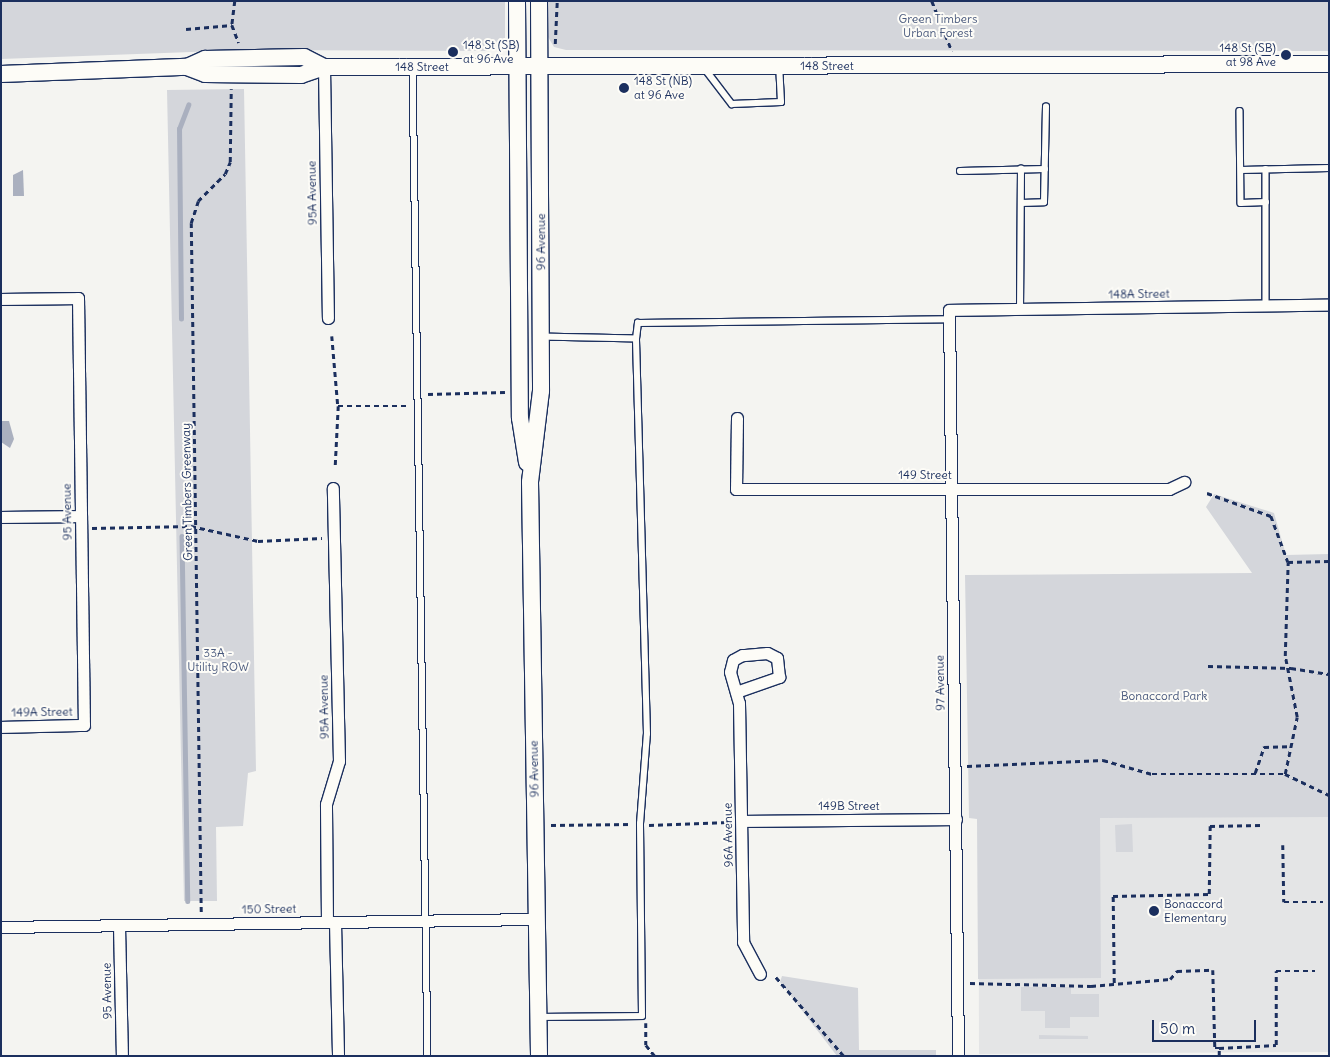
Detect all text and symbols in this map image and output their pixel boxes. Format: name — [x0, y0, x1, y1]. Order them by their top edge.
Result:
park label: Green Timbers Urban Forest — [899, 12, 977, 40]
place label: 148 St (SB) at 96 Ave — [463, 38, 519, 66]
place label: 148 St (SB) at 98 Ave — [1220, 41, 1276, 69]
marker: 148 St (SB) at 96 Ave — [447, 46, 459, 58]
marker: 148 St (SB) at 98 Ave — [1280, 49, 1292, 61]
street label: 148 Street — [800, 59, 854, 73]
street label: 148 Street — [395, 60, 449, 74]
place label: 148 St (NB) at 96 Ave — [634, 74, 692, 102]
marker: 148 St (NB) at 96 Ave — [618, 82, 630, 94]
street label: 95A Avenue — [304, 161, 320, 225]
street label: 96 Avenue — [534, 214, 548, 270]
street label: 148A Street — [1108, 286, 1170, 302]
street label: Green Timbers Greenway — [179, 423, 195, 561]
street label: 149 Street — [898, 468, 952, 482]
street label: 95 Avenue — [59, 483, 75, 541]
park label: 33A - Utility ROW — [187, 646, 249, 674]
street label: 97 Avenue — [932, 655, 948, 711]
street label: 95A Avenue — [316, 675, 332, 739]
park label: Bonaccord Park — [1121, 689, 1207, 703]
street label: 149A Street — [11, 704, 73, 720]
street label: 96 Avenue — [526, 740, 542, 798]
street label: 149B Street — [818, 799, 880, 813]
street label: 96A Avenue — [720, 803, 736, 867]
place label: Bonaccord Elementary — [1164, 897, 1227, 925]
street label: 150 Street — [242, 901, 296, 917]
marker: Bonaccord Elementary — [1148, 905, 1160, 917]
street label: 95 Avenue — [99, 962, 115, 1020]
scale bar — [1155, 1010, 1259, 1042]
text: 50 m — [1160, 1019, 1195, 1038]

